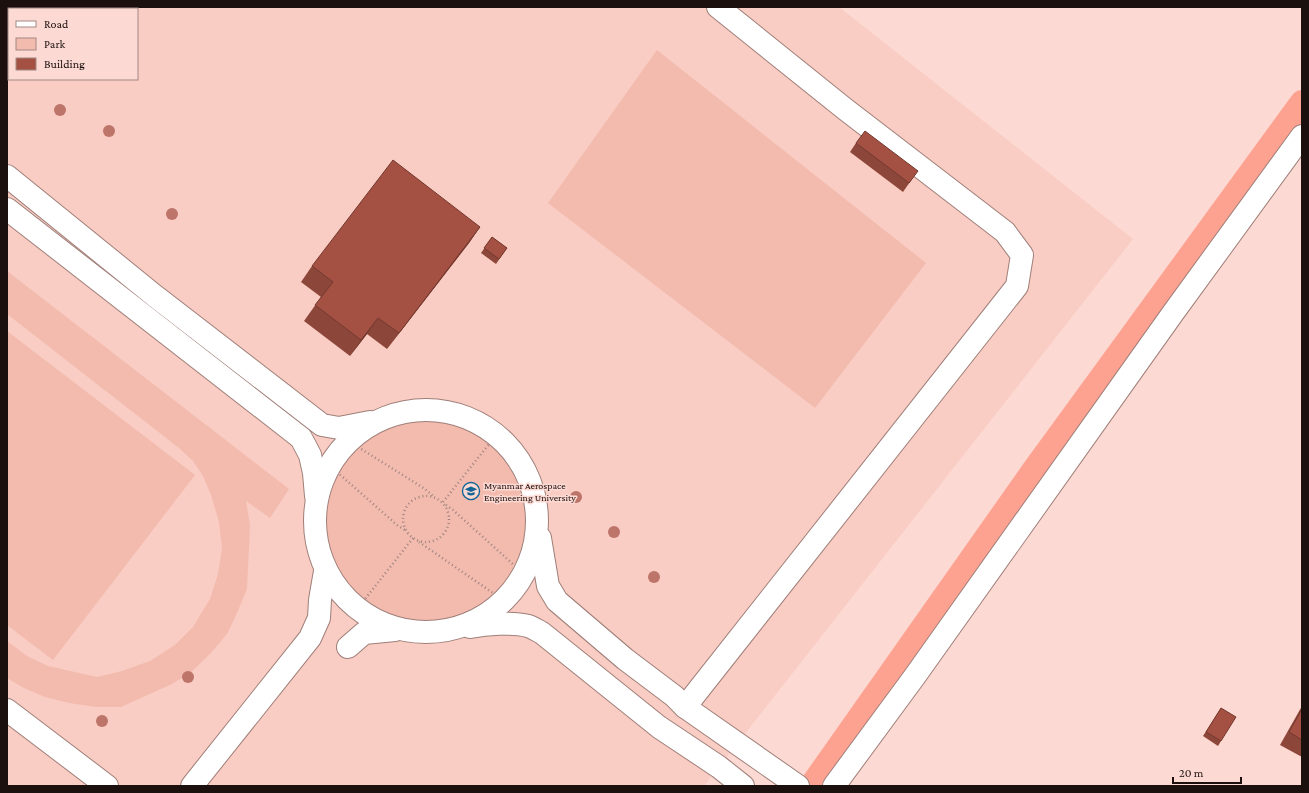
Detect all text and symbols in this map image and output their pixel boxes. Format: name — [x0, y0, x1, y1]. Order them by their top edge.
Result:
legend — [8, 8, 138, 80]
text: Road — [44, 17, 69, 31]
text: Park — [44, 37, 66, 51]
text: Building — [44, 57, 85, 71]
place label: Myanmar Aerospace Engineering University — [484, 480, 576, 503]
school or university icon: Myanmar Aerospace Engineering University — [461, 481, 481, 501]
scale bar — [1173, 759, 1241, 785]
text: 20 m — [1179, 766, 1204, 780]

